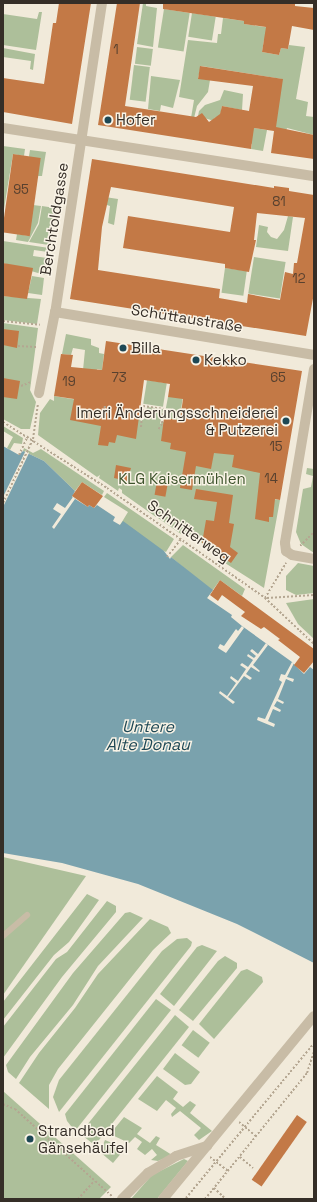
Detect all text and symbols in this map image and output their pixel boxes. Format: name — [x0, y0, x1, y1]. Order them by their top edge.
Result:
house number: 1 — [113, 42, 119, 58]
place label: Hofer — [116, 111, 156, 129]
marker: Hofer — [103, 115, 113, 125]
street label: Berchtoldgasse — [36, 161, 72, 277]
house number: 95 — [13, 182, 29, 198]
house number: 81 — [272, 194, 286, 210]
house number: 12 — [292, 271, 306, 287]
street label: Schüttaustraße — [130, 300, 244, 336]
place label: Billa — [131, 339, 161, 357]
marker: Billa — [118, 343, 128, 353]
place label: Kekko — [204, 351, 247, 369]
marker: Kekko — [191, 355, 201, 365]
house number: 73 — [111, 370, 127, 386]
house number: 65 — [270, 370, 286, 386]
house number: 19 — [62, 374, 76, 390]
place label: Imeri Änderungsschneiderei & Putzerei — [76, 403, 278, 438]
marker: Imeri Änderungsschneiderei & Putzerei — [281, 416, 291, 426]
house number: 15 — [269, 439, 283, 455]
park label: KLG Kaisermühlen — [118, 470, 246, 488]
house number: 14 — [264, 471, 278, 487]
street label: Schnitterweg — [144, 496, 234, 566]
water label: Untere Alte Donau — [106, 717, 190, 755]
place label: Strandbad Gänsehäufel — [38, 1121, 128, 1156]
marker: Strandbad Gänsehäufel — [25, 1134, 35, 1144]

